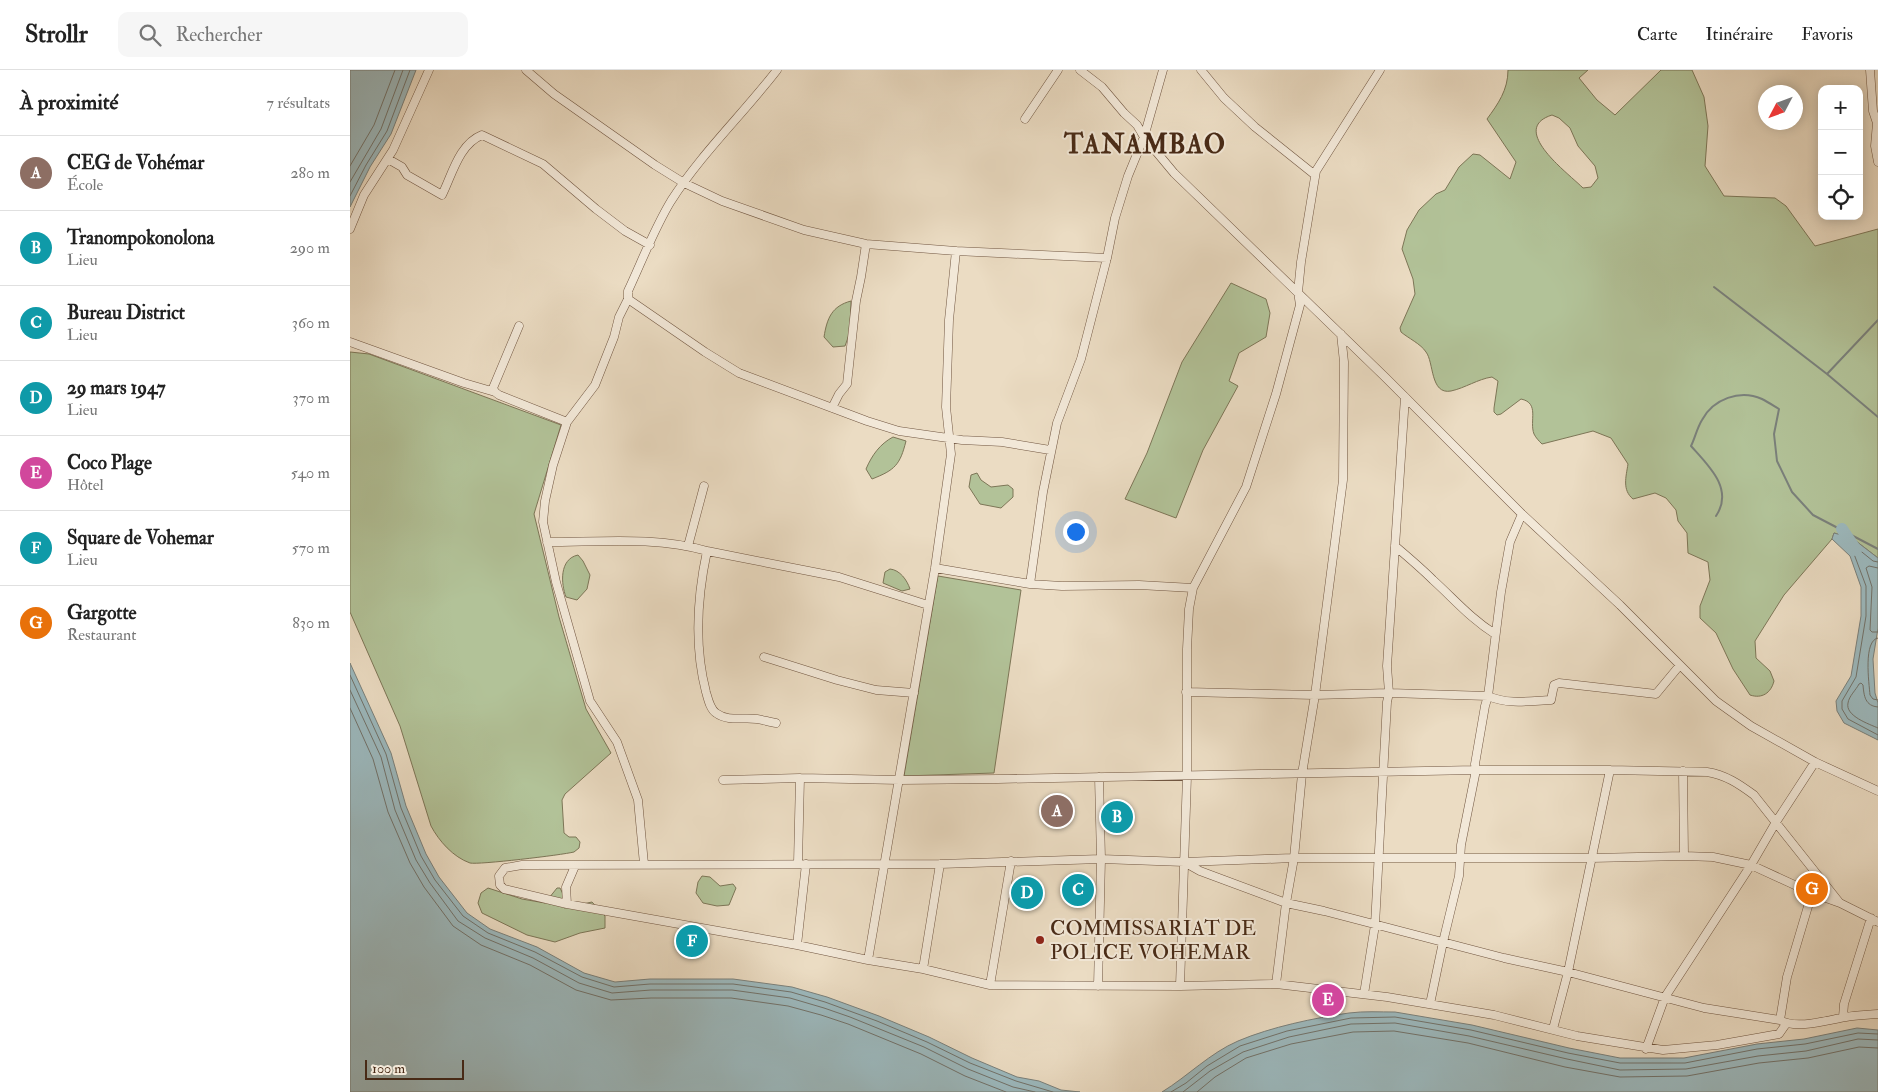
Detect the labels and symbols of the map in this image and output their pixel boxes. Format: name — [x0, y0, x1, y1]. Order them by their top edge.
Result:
north arrow — [1758, 85, 1803, 130]
district label: TANAMBAO — [1063, 129, 1226, 161]
your location — [1063, 519, 1089, 545]
pin: A — [1041, 792, 1073, 830]
pin: B — [1101, 798, 1133, 836]
pin: G — [1796, 870, 1828, 908]
pin: C — [1062, 871, 1094, 909]
pin: D — [1011, 874, 1043, 912]
place label: COMMISSARIAT DE POLICE VOHEMAR — [1050, 915, 1256, 966]
pin: F — [676, 922, 708, 960]
marker: COMMISSARIAT DE POLICE VOHEMAR — [1034, 934, 1046, 946]
pin: E — [1312, 981, 1344, 1019]
scale bar — [365, 1057, 464, 1080]

